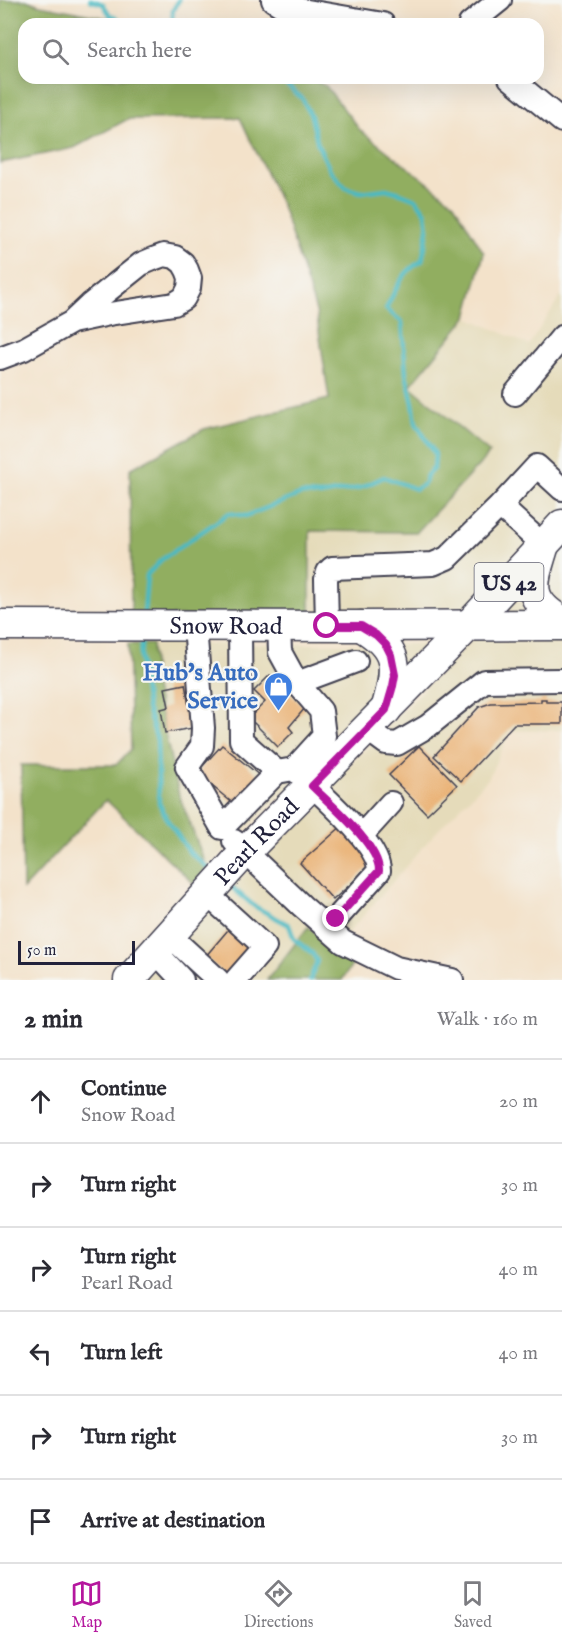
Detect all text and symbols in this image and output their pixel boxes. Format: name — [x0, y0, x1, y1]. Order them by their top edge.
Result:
search box — [18, 18, 544, 84]
icon: search — [39, 35, 72, 68]
text: Search here — [87, 37, 192, 65]
road number: US 42 — [474, 563, 544, 601]
street label: Snow Road — [169, 611, 283, 643]
route start — [313, 612, 339, 638]
place label: Hub's Auto Service — [143, 658, 258, 717]
shop icon: Hub's Auto Service — [263, 670, 295, 712]
street label: Pearl Road — [208, 792, 307, 893]
route end — [322, 905, 348, 931]
scale bar — [18, 938, 135, 965]
text: 50 m — [27, 941, 56, 961]
text: 2 min — [24, 1003, 83, 1036]
text: Walk · 160 m — [437, 1007, 538, 1032]
text: Continue — [81, 1075, 167, 1103]
icon: ahead — [24, 1085, 57, 1118]
text: 20 m — [499, 1089, 538, 1114]
text: Snow Road — [81, 1103, 175, 1128]
icon: right — [24, 1169, 57, 1202]
text: Turn right — [81, 1171, 176, 1199]
text: 30 m — [501, 1173, 538, 1198]
text: Turn right — [81, 1243, 176, 1271]
icon: right — [24, 1253, 57, 1286]
text: 40 m — [499, 1257, 538, 1282]
text: Pearl Road — [81, 1271, 173, 1296]
icon: left — [24, 1337, 57, 1370]
text: Turn left — [81, 1339, 163, 1367]
text: 40 m — [499, 1341, 538, 1366]
icon: right — [24, 1421, 57, 1454]
text: Turn right — [81, 1423, 176, 1451]
text: 30 m — [501, 1425, 538, 1450]
icon: arrive — [24, 1505, 57, 1538]
text: Arrive at destination — [81, 1507, 265, 1535]
tab: Map — [70, 1577, 103, 1633]
tab: Directions — [244, 1577, 313, 1633]
tab: Saved — [454, 1577, 492, 1633]

